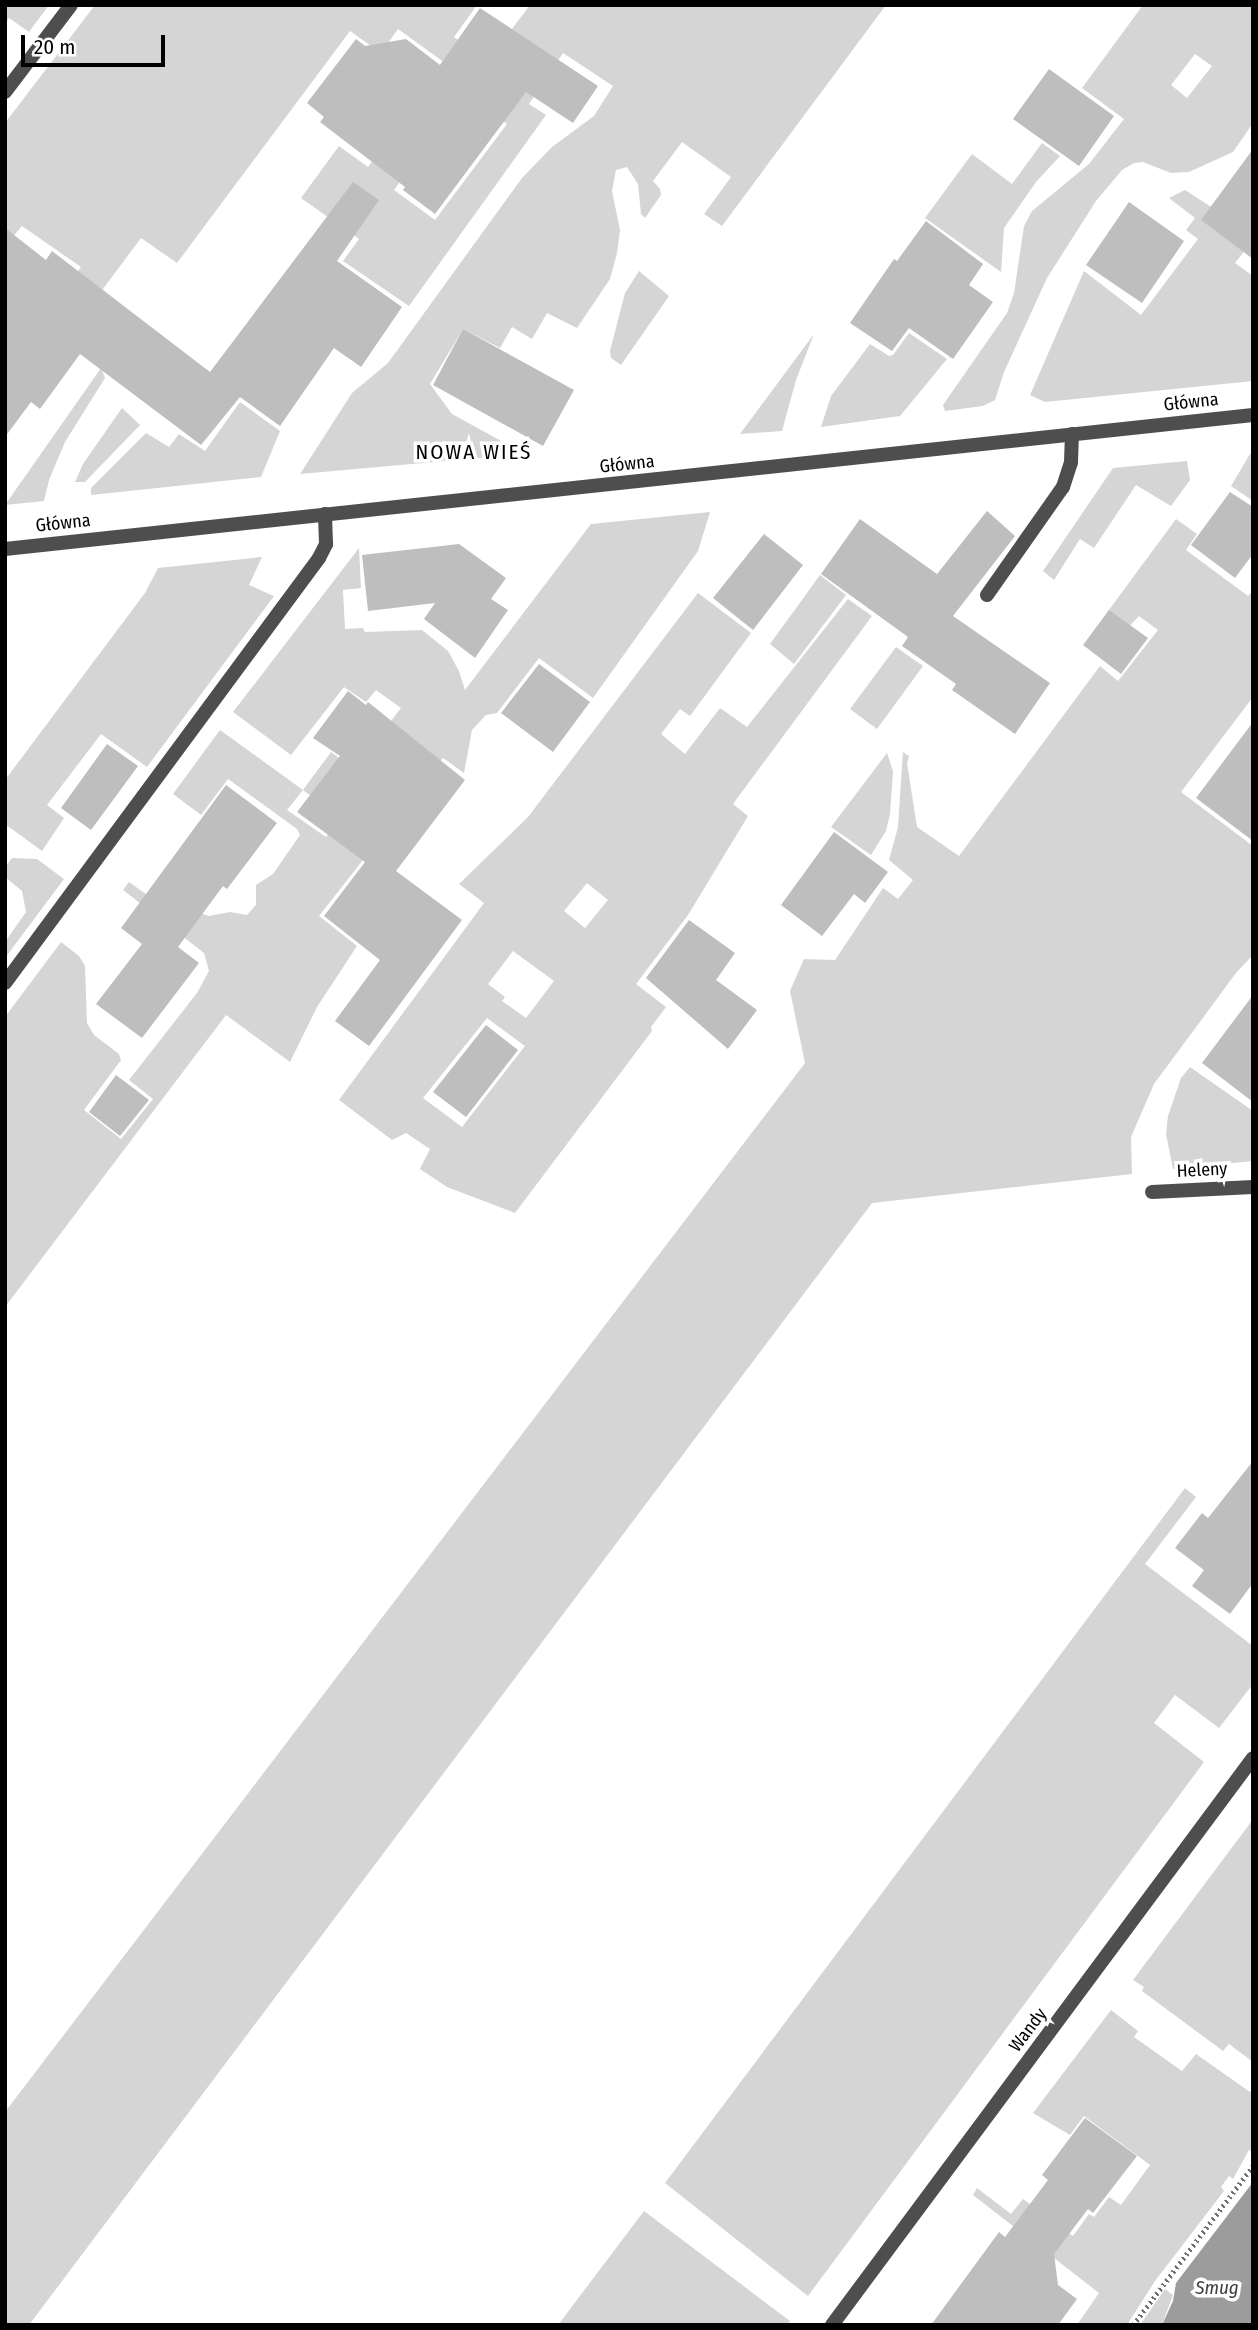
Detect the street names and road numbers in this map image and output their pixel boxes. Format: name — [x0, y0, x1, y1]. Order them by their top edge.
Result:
street label: Główna — [1163, 388, 1219, 416]
street label: Główna — [599, 450, 655, 478]
street label: Główna — [35, 509, 91, 537]
street label: Heleny — [1176, 1158, 1228, 1182]
street label: Wandy — [1005, 2004, 1051, 2056]

